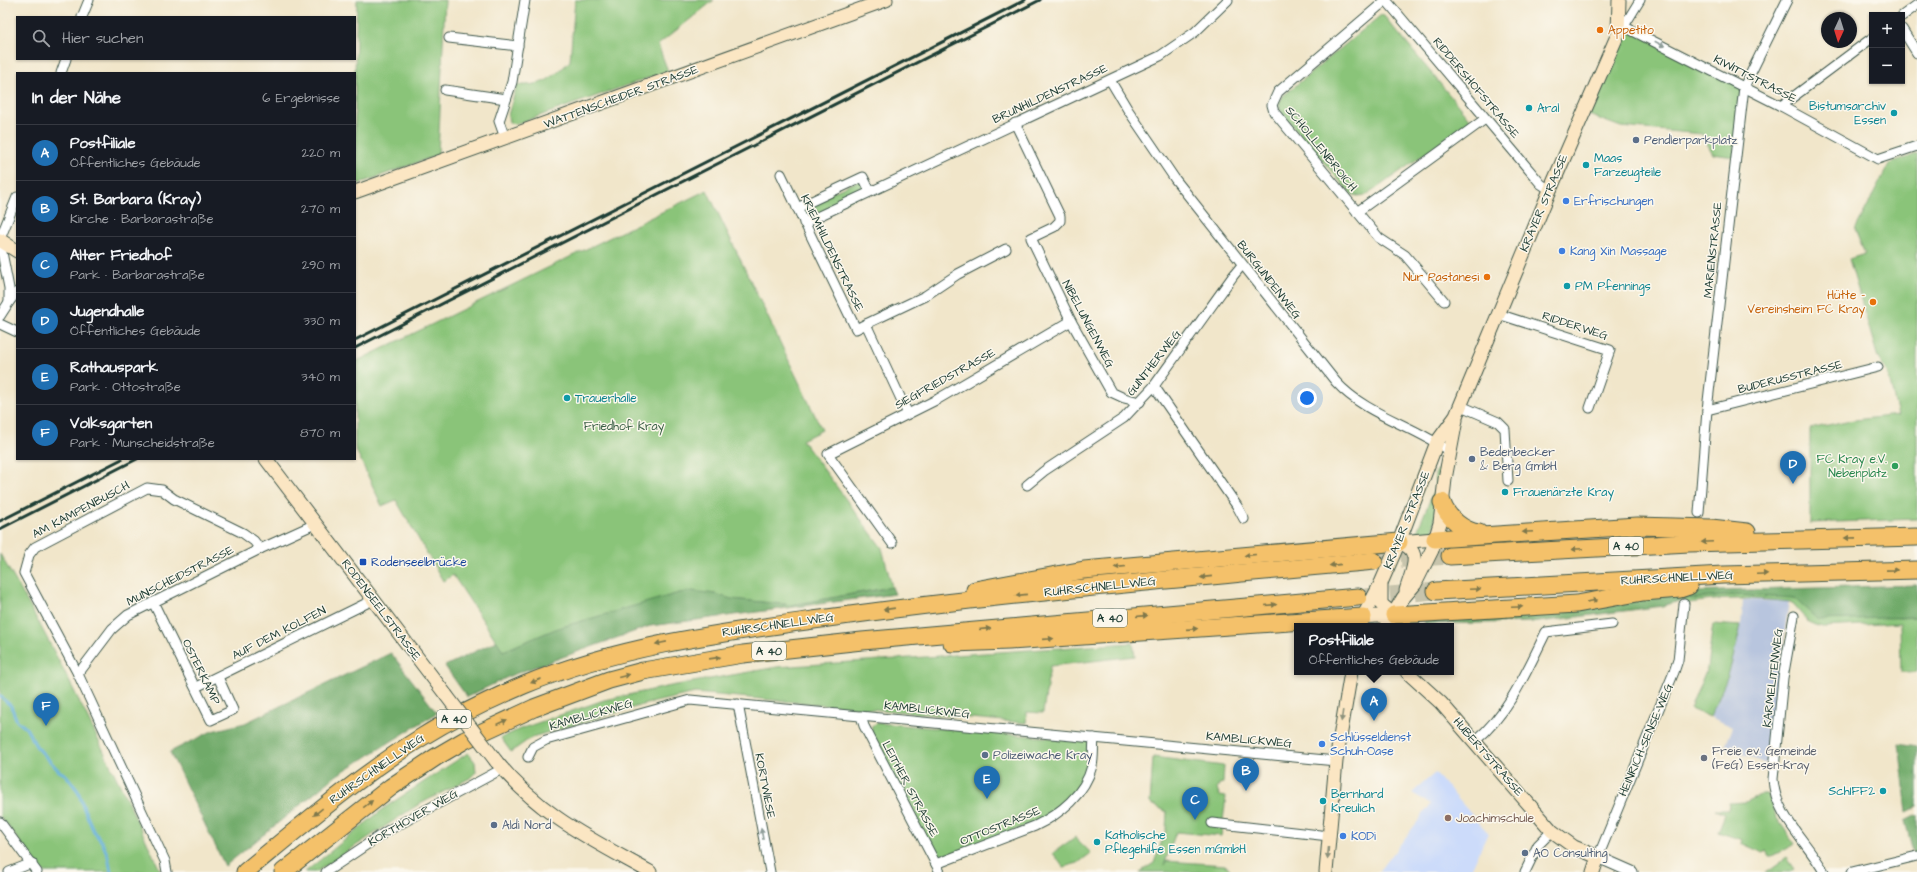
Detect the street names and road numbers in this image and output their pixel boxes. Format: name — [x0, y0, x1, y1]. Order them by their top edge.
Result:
street label: RIDDERSHOFSTRASSE — [1429, 34, 1523, 142]
street label: KIWITTSTRASSE — [1711, 51, 1799, 107]
street label: BRUNHILDENSTRASSE — [990, 60, 1110, 128]
street label: WATTENSCHEIDER STRASSE — [541, 61, 701, 133]
street label: SCHOLLENBROICH — [1281, 103, 1361, 195]
street label: KRAYER STRASSE — [1516, 152, 1572, 254]
street label: KRIEMHILDENSTRASSE — [796, 192, 868, 314]
street label: MARIENSTRASSE — [1699, 201, 1727, 299]
street label: BURGUNDENWEG — [1233, 237, 1306, 323]
street label: NIBELUNGENWEG — [1058, 277, 1119, 371]
street label: RIDDERWEG — [1540, 307, 1611, 345]
street label: GUNTHERWEG — [1123, 326, 1186, 400]
street label: SIEGFRIEDSTRASSE — [892, 344, 998, 414]
street label: BUDERUSSTRASSE — [1736, 356, 1844, 398]
street label: KRAYER STRASSE — [1380, 468, 1434, 572]
street label: AM KAMPENBUSCH — [29, 477, 133, 543]
road number: A 40 — [1609, 537, 1643, 555]
street label: MUNSCHEIDSTRASSE — [123, 542, 237, 610]
street label: RODENSEELSTRASSE — [337, 556, 425, 664]
street label: RUHRSCHNELLWEG — [1620, 567, 1734, 589]
street label: RUHRSCHNELLWEG — [1043, 573, 1158, 601]
street label: AUF DEM KOLFEN — [229, 602, 329, 664]
street label: RUHRSCHNELLWEG — [721, 609, 836, 641]
road number: A 40 — [1093, 609, 1127, 627]
street label: KARMELITENWEG — [1759, 627, 1788, 728]
street label: OSTERKAMP — [178, 636, 224, 708]
road number: A 40 — [752, 642, 786, 660]
street label: HEINRICH-SENSE-WEG — [1615, 680, 1678, 799]
street label: KAMBLICKWEG — [547, 695, 635, 735]
street label: KAMBLICKWEG — [883, 697, 971, 723]
road number: A 40 — [437, 710, 471, 728]
street label: HUBERTSTRASSE — [1449, 714, 1527, 800]
street label: KAMBLICKWEG — [1205, 728, 1293, 752]
street label: RUHRSCHNELLWEG — [326, 729, 429, 808]
street label: LEITHER STRASSE — [878, 738, 942, 840]
street label: KORTWIESE — [750, 752, 780, 820]
street label: KORTHOVER WEG — [365, 785, 462, 851]
street label: OTTOSTRASSE — [957, 802, 1043, 850]

